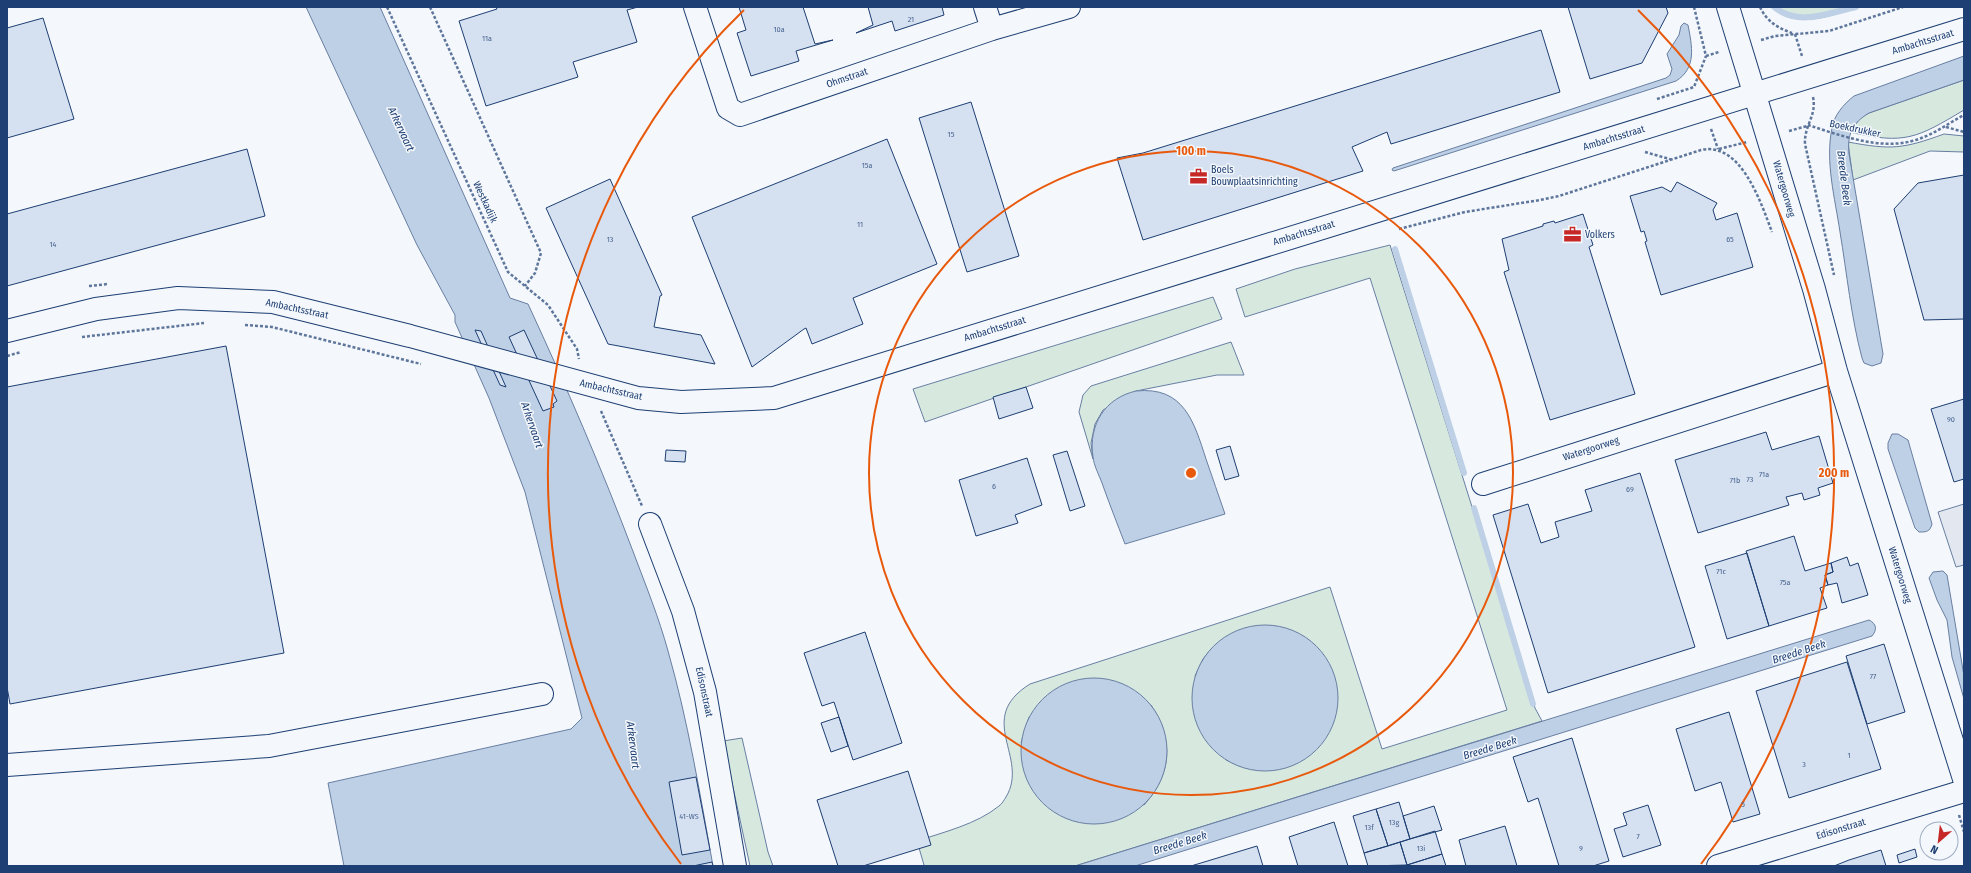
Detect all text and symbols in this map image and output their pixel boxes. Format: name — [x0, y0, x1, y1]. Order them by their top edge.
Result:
house number: 21 — [908, 15, 914, 24]
house number: 10a — [773, 25, 785, 34]
street label: Ambachtsstraat — [1891, 27, 1956, 57]
house number: 11a — [482, 34, 492, 43]
street label: Ohmstraat — [825, 65, 870, 91]
water label: Arkervaart — [385, 104, 417, 154]
street label: Boekdrukker — [1828, 118, 1882, 140]
street label: Ambachtsstraat — [1582, 123, 1647, 153]
house number: 15 — [948, 130, 955, 139]
text: 100 m — [1176, 144, 1206, 158]
water label: Breede Beek — [1834, 150, 1854, 207]
street label: Watergoorweg — [1770, 159, 1798, 219]
house number: 15a — [862, 161, 872, 170]
place label: Boels Bouwplaatsinrichting — [1211, 164, 1298, 188]
office icon: Boels Bouwplaatsinrichting — [1188, 166, 1208, 186]
street label: Westkadijk — [470, 179, 500, 225]
street label: Ambachtsstraat — [1272, 218, 1337, 248]
house number: 11 — [857, 220, 863, 229]
office icon: Volkers — [1562, 225, 1582, 245]
place label: Volkers — [1585, 229, 1615, 241]
house number: 13 — [607, 235, 614, 244]
house number: 65 — [1726, 235, 1734, 244]
house number: 14 — [50, 240, 57, 249]
street label: Ambachtsstraat — [265, 296, 330, 322]
street label: Ambachtsstraat — [963, 314, 1028, 344]
street label: Ambachtsstraat — [579, 377, 644, 403]
water label: Arkervaart — [518, 399, 546, 450]
house number: 90 — [1947, 415, 1955, 424]
street label: Watergoorweg — [1561, 434, 1621, 464]
centre of rings — [1184, 466, 1198, 480]
text: 200 m — [1818, 466, 1849, 480]
house number: 71a — [1759, 470, 1769, 479]
house number: 73 — [1747, 475, 1754, 484]
house number: 71b — [1730, 476, 1740, 485]
house number: 6 — [992, 482, 996, 491]
house number: 69 — [1626, 485, 1634, 494]
street label: Watergoorweg — [1886, 545, 1914, 605]
house number: 71c — [1716, 567, 1726, 576]
house number: 75a — [1780, 578, 1790, 587]
water label: Breede Beek — [1771, 637, 1828, 667]
street label: Edisonstraat — [693, 666, 715, 719]
house number: 77 — [1870, 672, 1877, 681]
water label: Arkervaart — [624, 720, 642, 770]
water label: Breede Beek — [1462, 734, 1519, 762]
house number: 1 — [1847, 751, 1851, 760]
house number: 3 — [1802, 760, 1806, 769]
house number: 5 — [1741, 800, 1745, 809]
house number: 41-WS — [679, 812, 699, 821]
street label: Edisonstraat — [1815, 816, 1868, 842]
house number: 13g — [1389, 818, 1399, 827]
north arrow — [1919, 821, 1959, 861]
house number: 13f — [1364, 823, 1374, 832]
water label: Breede Beek — [1152, 829, 1209, 857]
house number: 7 — [1636, 832, 1640, 841]
text: N — [1929, 842, 1941, 857]
house number: 13i — [1417, 844, 1425, 853]
house number: 9 — [1579, 844, 1583, 853]

